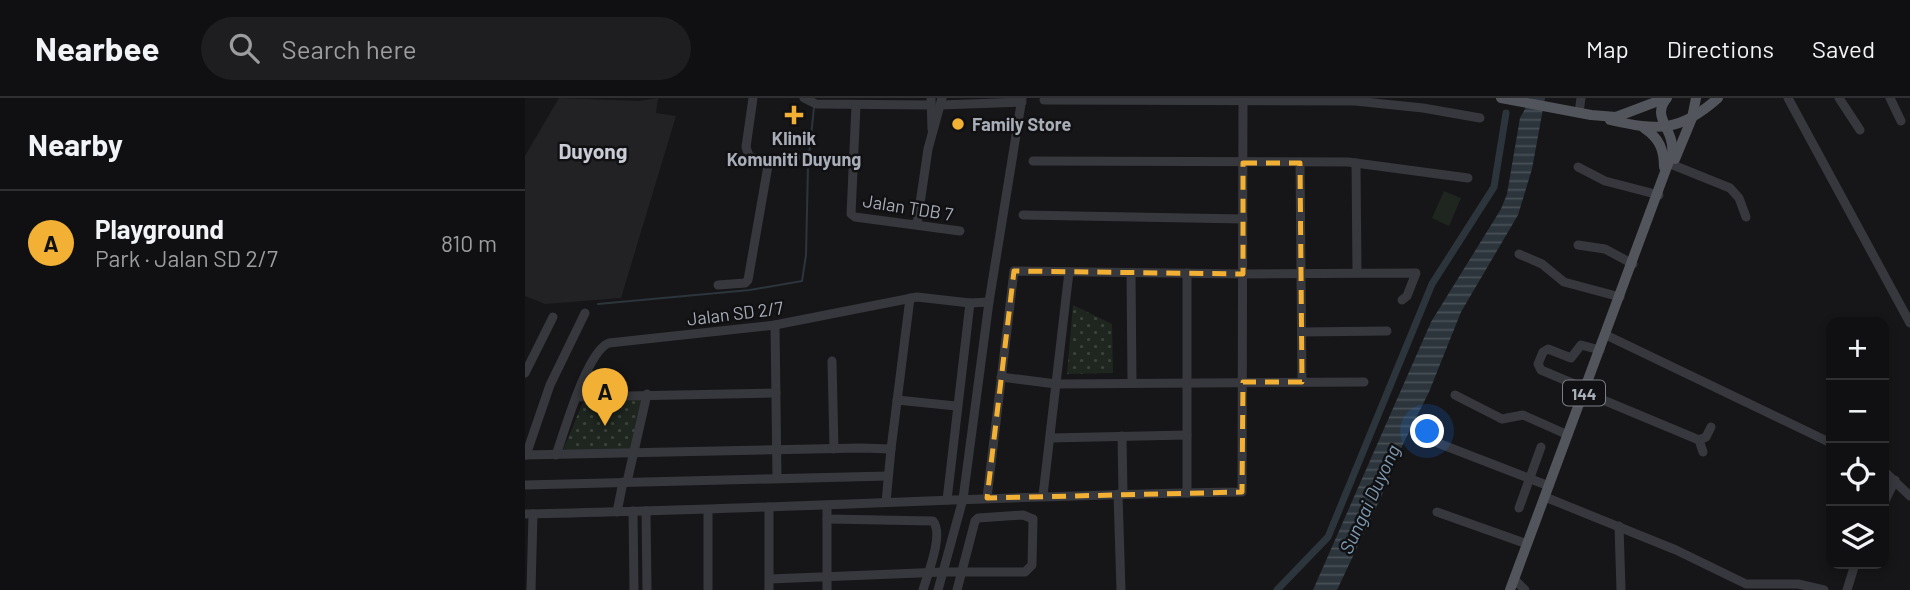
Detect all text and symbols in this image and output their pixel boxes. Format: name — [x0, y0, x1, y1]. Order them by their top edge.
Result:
search box — [201, 17, 691, 80]
text: Nearbee — [35, 28, 159, 68]
icon: search — [225, 29, 263, 67]
text: Search here — [281, 33, 417, 64]
text: Map — [1586, 34, 1629, 63]
text: Directions — [1667, 34, 1774, 63]
text: Saved — [1812, 34, 1875, 63]
marker: Klinik Komuniti Duyung — [784, 105, 804, 125]
place label: Family Store — [972, 113, 1071, 135]
marker: Family Store — [950, 116, 966, 132]
text: Nearby — [28, 126, 123, 162]
place label: Klinik Komuniti Duyung — [727, 127, 861, 170]
district label: Duyong — [558, 138, 628, 163]
street label: Jalan TDB 7 — [861, 189, 955, 225]
text: Playground — [95, 213, 224, 244]
text: A — [43, 229, 59, 257]
text: 810 m — [441, 229, 497, 257]
text: Park · Jalan SD 2/7 — [95, 244, 278, 272]
street label: Jalan SD 2/7 — [686, 296, 785, 330]
map controls — [1826, 317, 1889, 569]
button: + — [1826, 317, 1889, 380]
pin: A — [582, 368, 628, 426]
road number: 144 — [1563, 380, 1605, 406]
button: − — [1826, 380, 1889, 443]
your location — [1410, 414, 1444, 448]
water label: Sungai Duyong — [1334, 441, 1404, 557]
button: locate — [1826, 443, 1889, 506]
button: layers — [1826, 506, 1889, 569]

